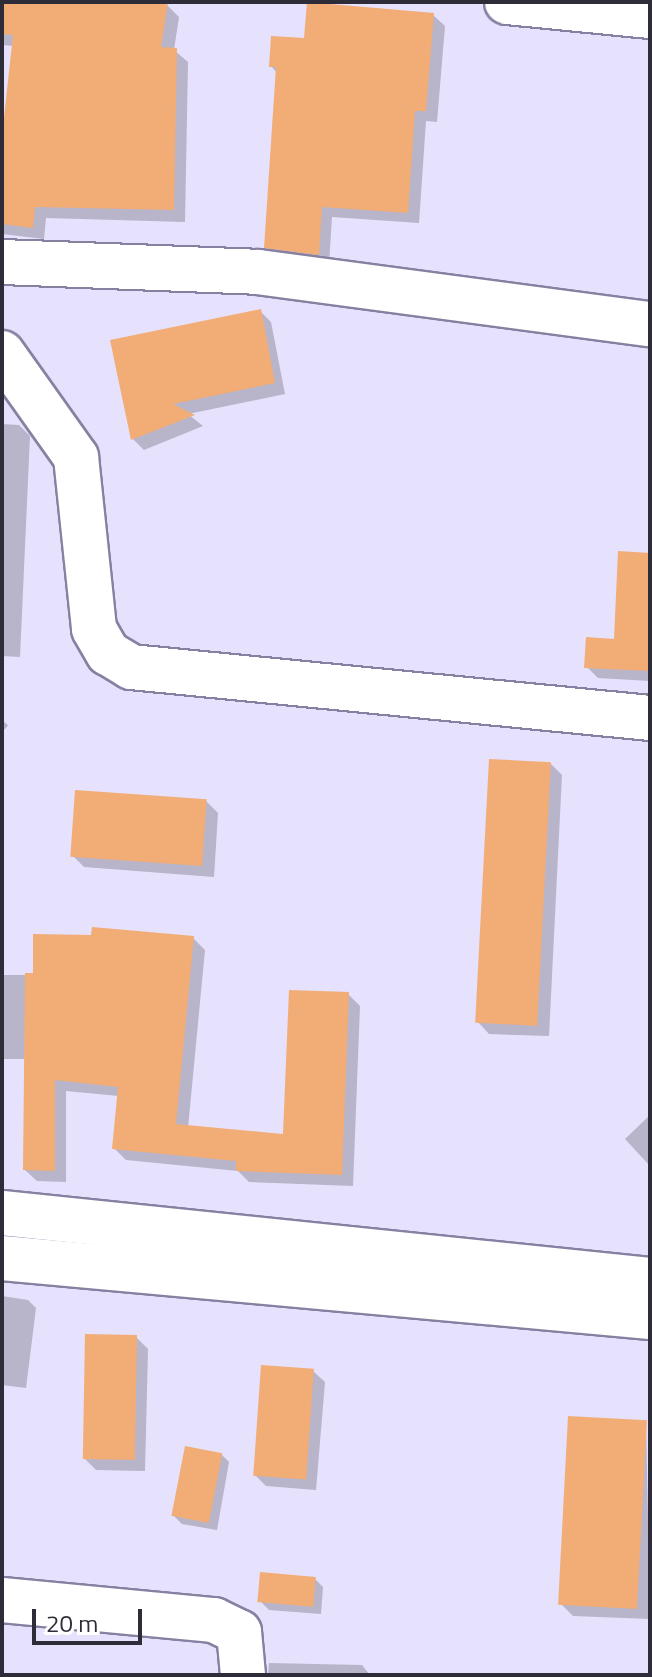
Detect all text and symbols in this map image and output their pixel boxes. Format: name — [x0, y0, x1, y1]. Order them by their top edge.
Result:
scale bar — [36, 1593, 146, 1643]
text: 20 m — [46, 1605, 98, 1641]

